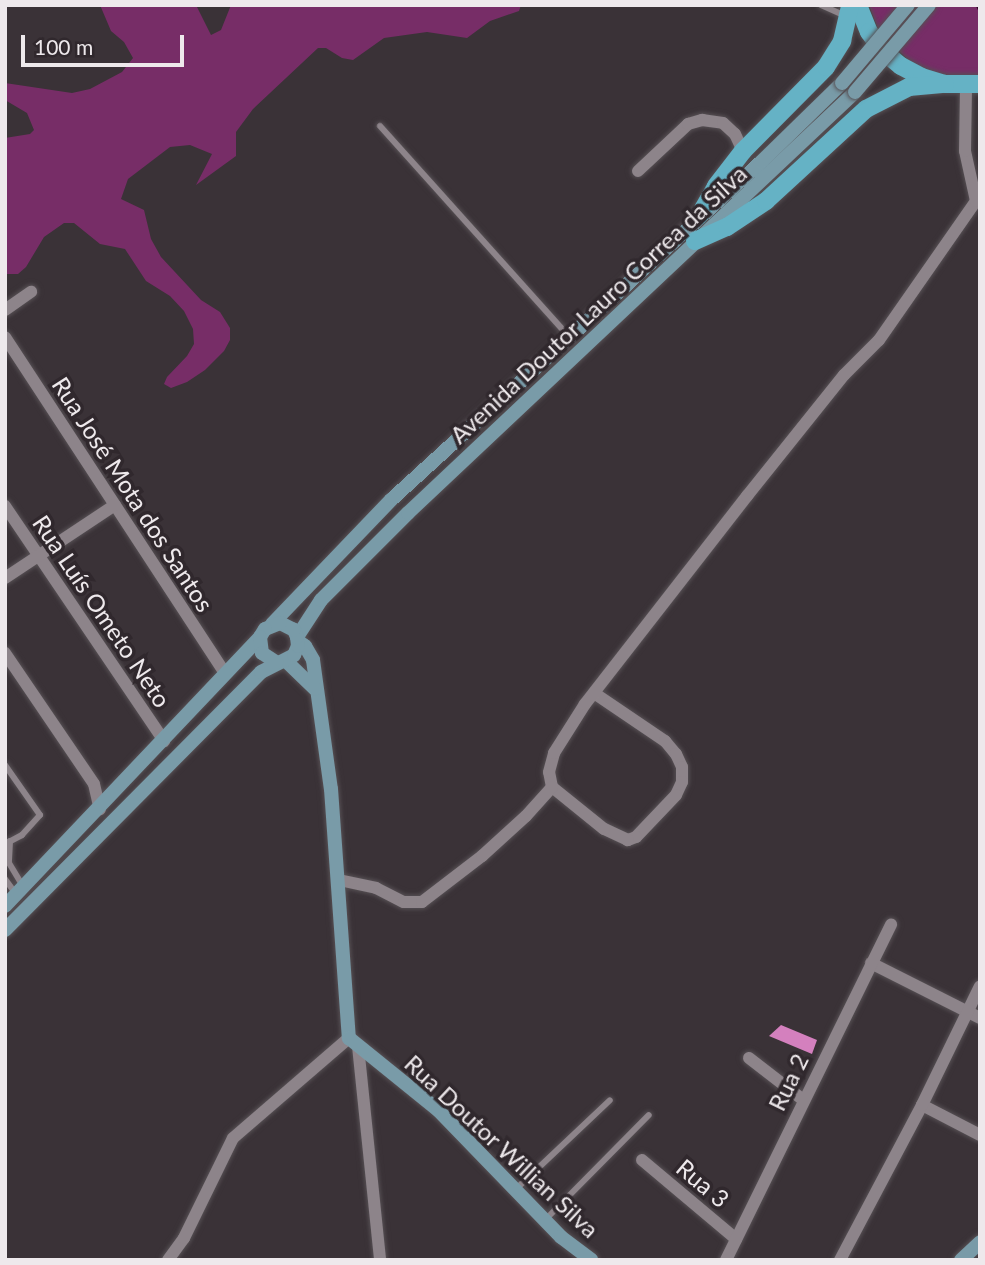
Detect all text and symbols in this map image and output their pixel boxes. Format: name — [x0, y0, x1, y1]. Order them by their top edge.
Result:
scale bar — [24, 21, 187, 65]
text: 100 m — [34, 34, 93, 59]
street label: Avenida Doutor Lauro Correa da Silva — [444, 159, 752, 449]
street label: Rua José Mota dos Santos — [46, 371, 220, 617]
street label: Rua Luís Ometo Neto — [27, 509, 177, 713]
street label: Rua Doutor Willian Silva — [399, 1048, 605, 1244]
street label: Rua 2 — [762, 1049, 814, 1115]
street label: Rua 3 — [671, 1153, 735, 1213]

